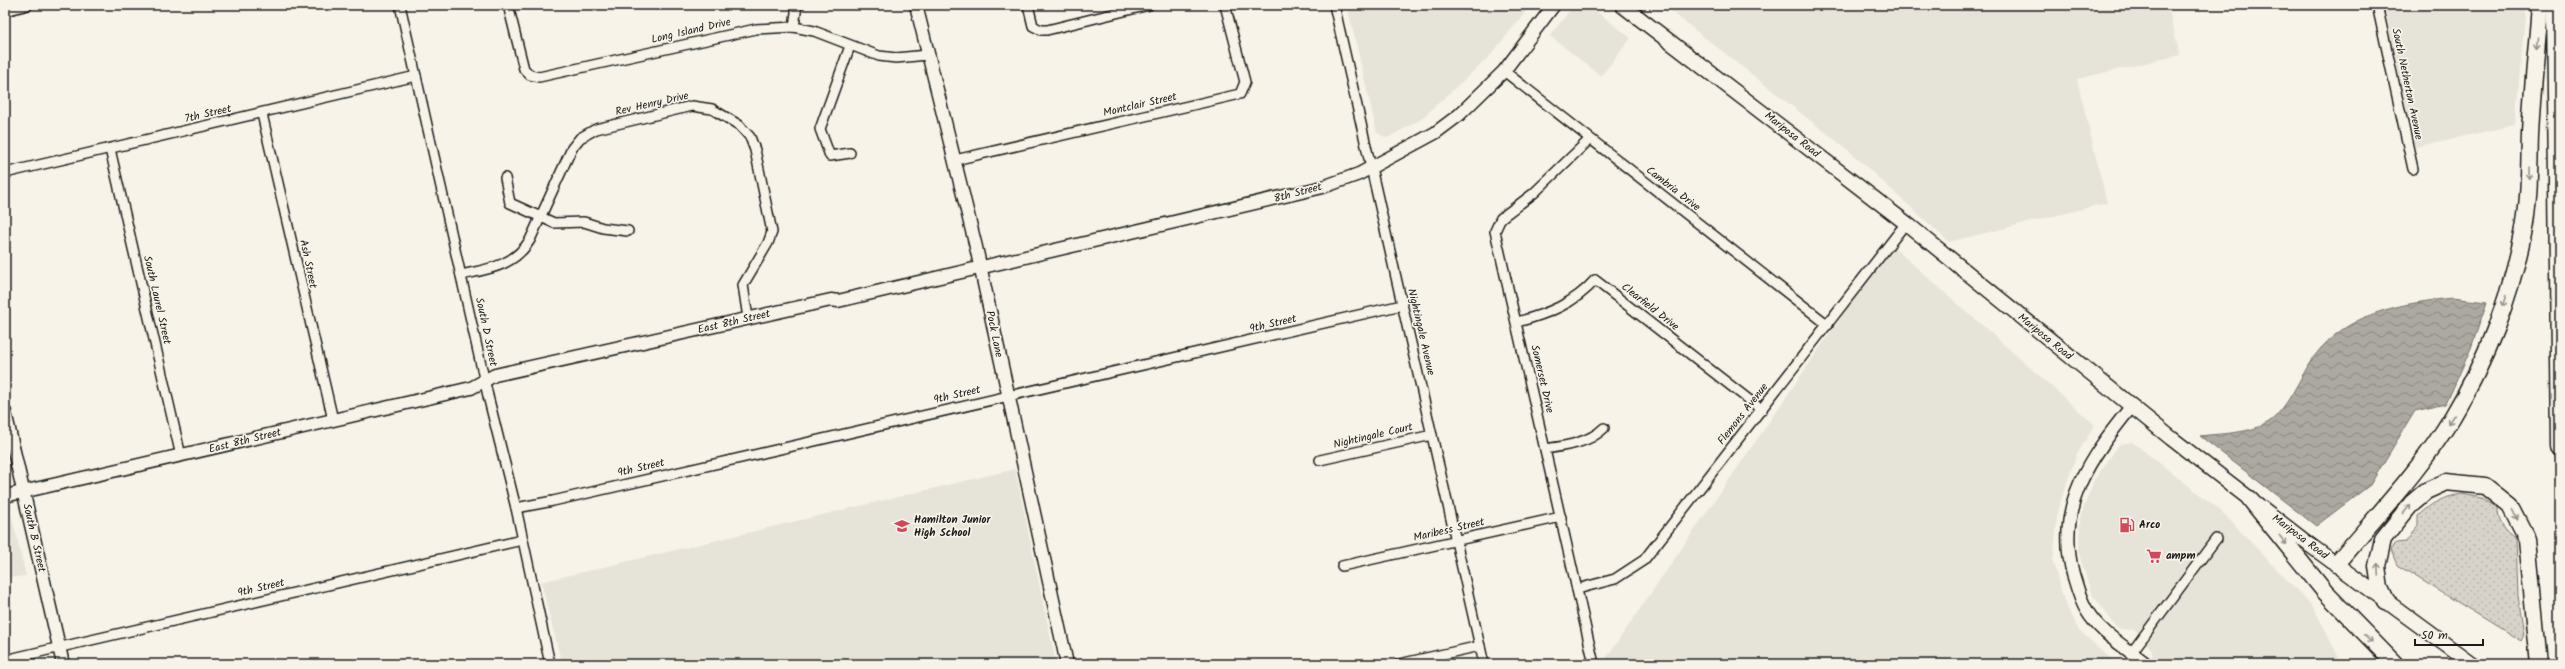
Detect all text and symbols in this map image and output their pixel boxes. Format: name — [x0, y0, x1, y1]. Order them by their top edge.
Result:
street label: Long Island Drive — [649, 13, 733, 49]
street label: South Netherton Avenue — [2386, 27, 2428, 142]
one-way arrow — [2533, 37, 2540, 50]
street label: Rev Henry Drive — [614, 87, 690, 121]
street label: Montclair Street — [1101, 88, 1179, 122]
street label: 7th Street — [183, 100, 234, 128]
street label: Mariposa Road — [1760, 107, 1824, 163]
street label: Cambria Drive — [1642, 162, 1704, 216]
one-way arrow — [2525, 167, 2533, 180]
street label: 8th Street — [1272, 178, 1325, 208]
street label: Ash Street — [294, 238, 322, 291]
street label: South Laurel Street — [138, 254, 176, 347]
street label: Clearfield Drive — [1617, 279, 1683, 335]
street label: Nightingale Avenue — [1402, 287, 1440, 377]
one-way arrow — [2500, 294, 2508, 306]
street label: South D Street — [470, 296, 502, 369]
street label: East 8th Street — [696, 305, 773, 339]
street label: Pock Lane — [980, 309, 1008, 359]
street label: Mariposa Road — [2013, 309, 2077, 365]
street label: 9th Street — [1248, 310, 1299, 338]
street label: Somerset Drive — [1525, 343, 1559, 415]
street label: Flemons Avenue — [1713, 379, 1773, 449]
street label: 9th Street — [932, 381, 983, 409]
one-way arrow — [2447, 413, 2455, 424]
street label: Nightingale Court — [1331, 418, 1415, 454]
street label: East 8th Street — [207, 423, 284, 459]
street label: 9th Street — [616, 454, 667, 482]
street label: South B Street — [17, 502, 51, 575]
one-way arrow — [2403, 503, 2412, 514]
one-way arrow — [2512, 509, 2519, 521]
street label: Mariposa Road — [2268, 510, 2332, 565]
place label: Hamilton Junior High School — [914, 511, 992, 542]
street label: Maribess Street — [1412, 513, 1487, 547]
fuel station icon: Arco — [2118, 516, 2136, 534]
place label: Arco — [2139, 516, 2160, 534]
school or university icon: Hamilton Junior High School — [893, 517, 911, 535]
one-way arrow — [2278, 535, 2287, 546]
supermarket icon: ampm — [2145, 547, 2163, 565]
place label: ampm — [2166, 547, 2196, 565]
one-way arrow — [2374, 564, 2381, 577]
street label: 9th Street — [236, 574, 287, 602]
scale bar — [2415, 621, 2483, 647]
text: 50 m — [2421, 626, 2448, 645]
one-way arrow — [2363, 633, 2373, 643]

